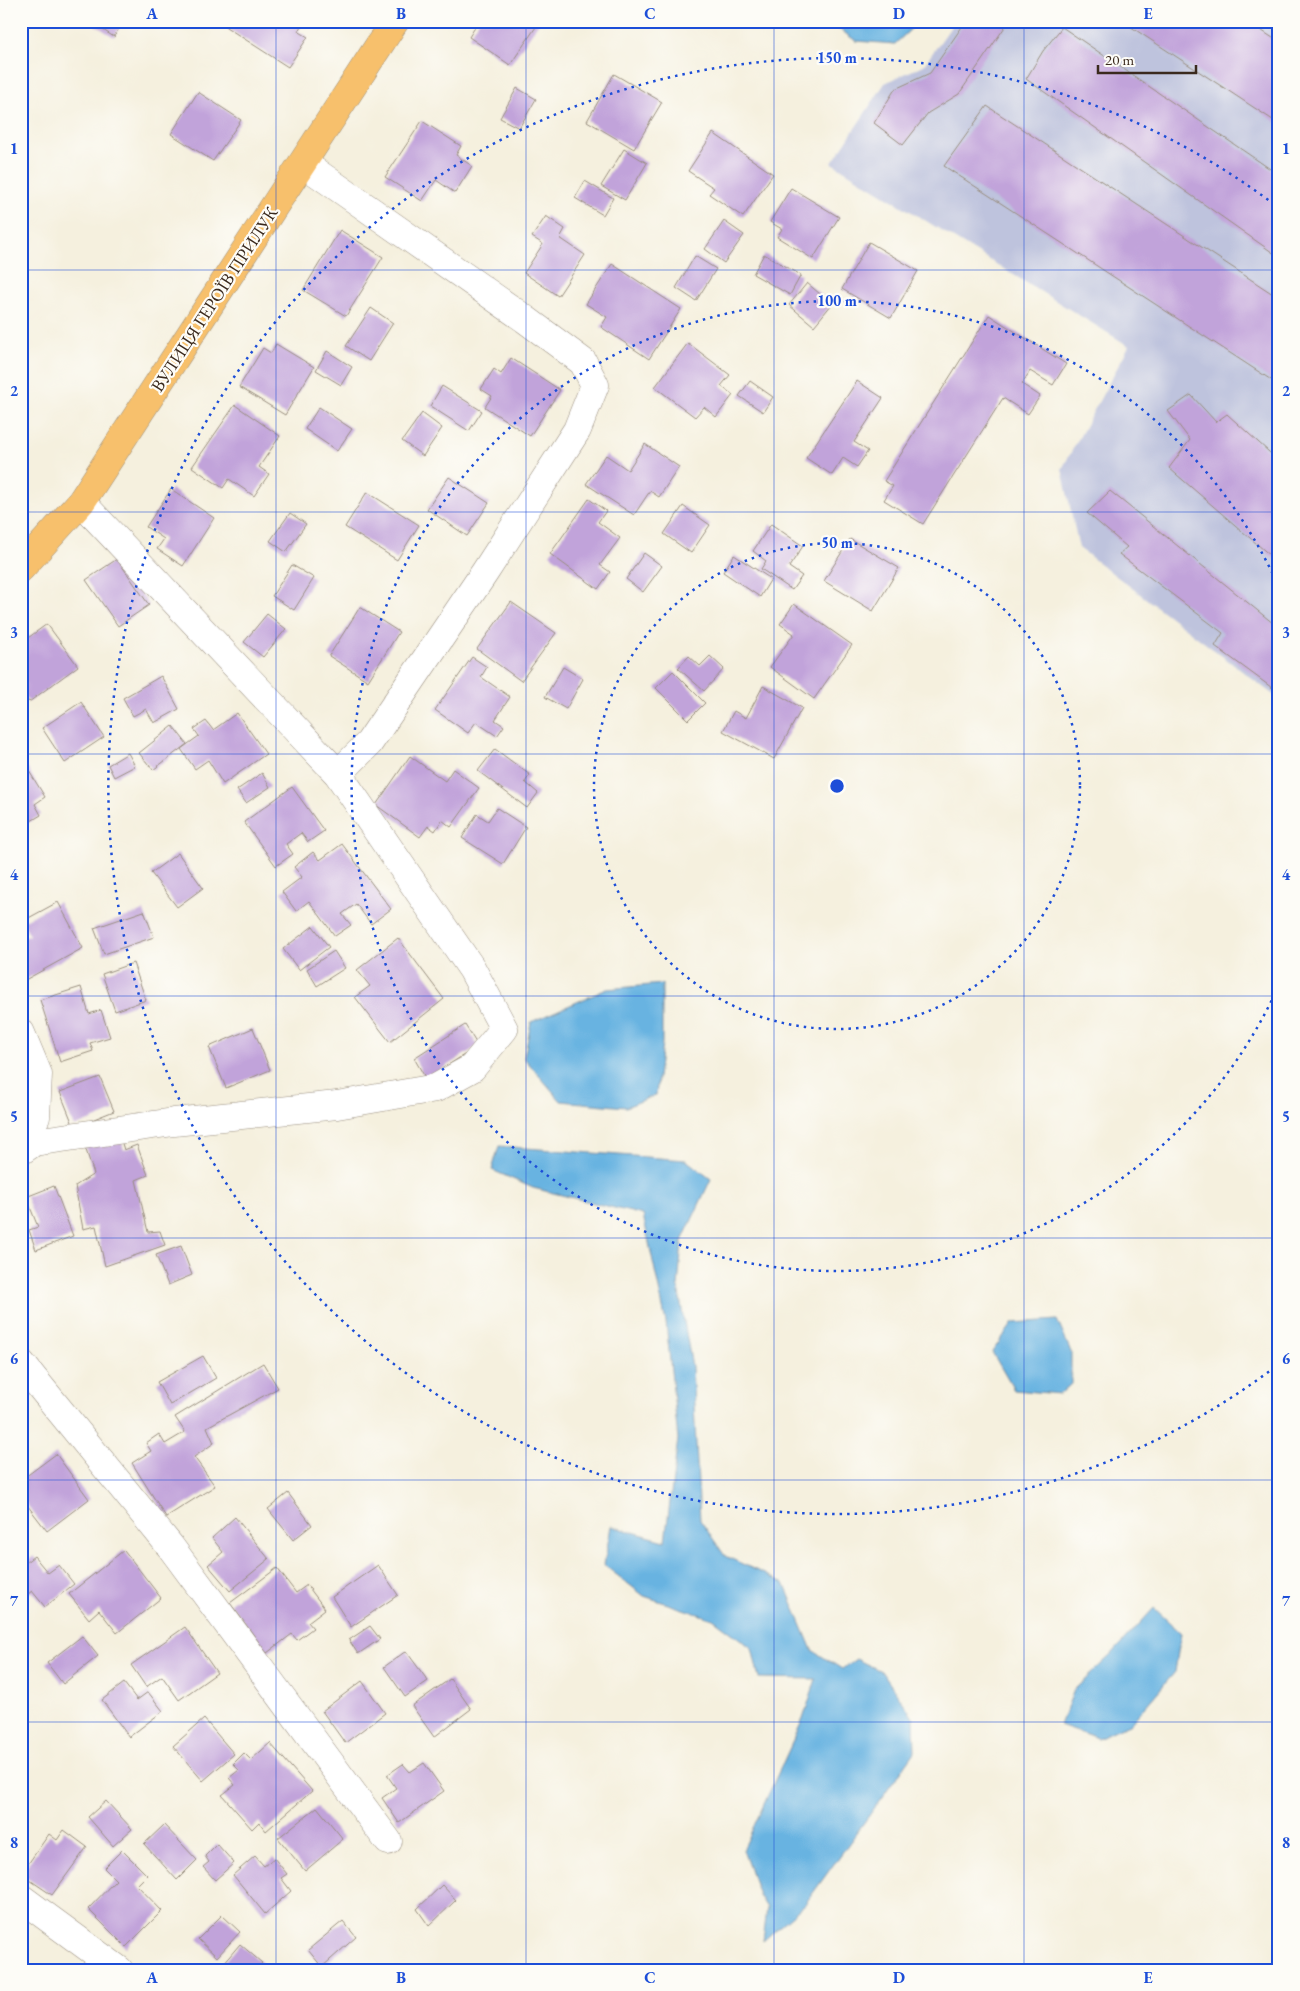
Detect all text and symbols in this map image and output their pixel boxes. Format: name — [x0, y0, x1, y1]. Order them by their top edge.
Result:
text: A — [145, 3, 158, 24]
text: B — [396, 3, 406, 24]
text: C — [644, 3, 656, 24]
text: D — [893, 3, 905, 24]
text: E — [1143, 3, 1153, 24]
scale bar — [1098, 42, 1195, 74]
text: 150 m — [817, 48, 857, 67]
text: 20 m — [1105, 50, 1134, 69]
text: 1 — [10, 138, 18, 159]
text: 1 — [1282, 138, 1290, 159]
street label: ВУЛИЦЯ ГЕРОЇВ ПРИЛУК — [145, 202, 283, 396]
text: 100 m — [817, 291, 857, 310]
text: 2 — [10, 380, 19, 401]
text: 2 — [1282, 380, 1291, 401]
text: 50 m — [821, 533, 853, 552]
text: 3 — [10, 622, 18, 643]
text: 3 — [1282, 622, 1290, 643]
centre of rings — [828, 777, 846, 795]
text: 4 — [10, 864, 19, 885]
text: 4 — [1282, 864, 1291, 885]
text: 5 — [10, 1106, 18, 1127]
text: 5 — [1282, 1106, 1290, 1127]
text: 6 — [10, 1348, 19, 1369]
text: 6 — [1282, 1348, 1291, 1369]
text: 7 — [10, 1590, 19, 1611]
text: 7 — [1282, 1590, 1291, 1611]
text: 8 — [10, 1832, 18, 1853]
text: 8 — [1282, 1832, 1290, 1853]
text: A — [145, 1967, 158, 1988]
text: B — [396, 1967, 406, 1988]
text: C — [644, 1967, 656, 1988]
text: D — [893, 1967, 905, 1988]
text: E — [1143, 1967, 1153, 1988]

